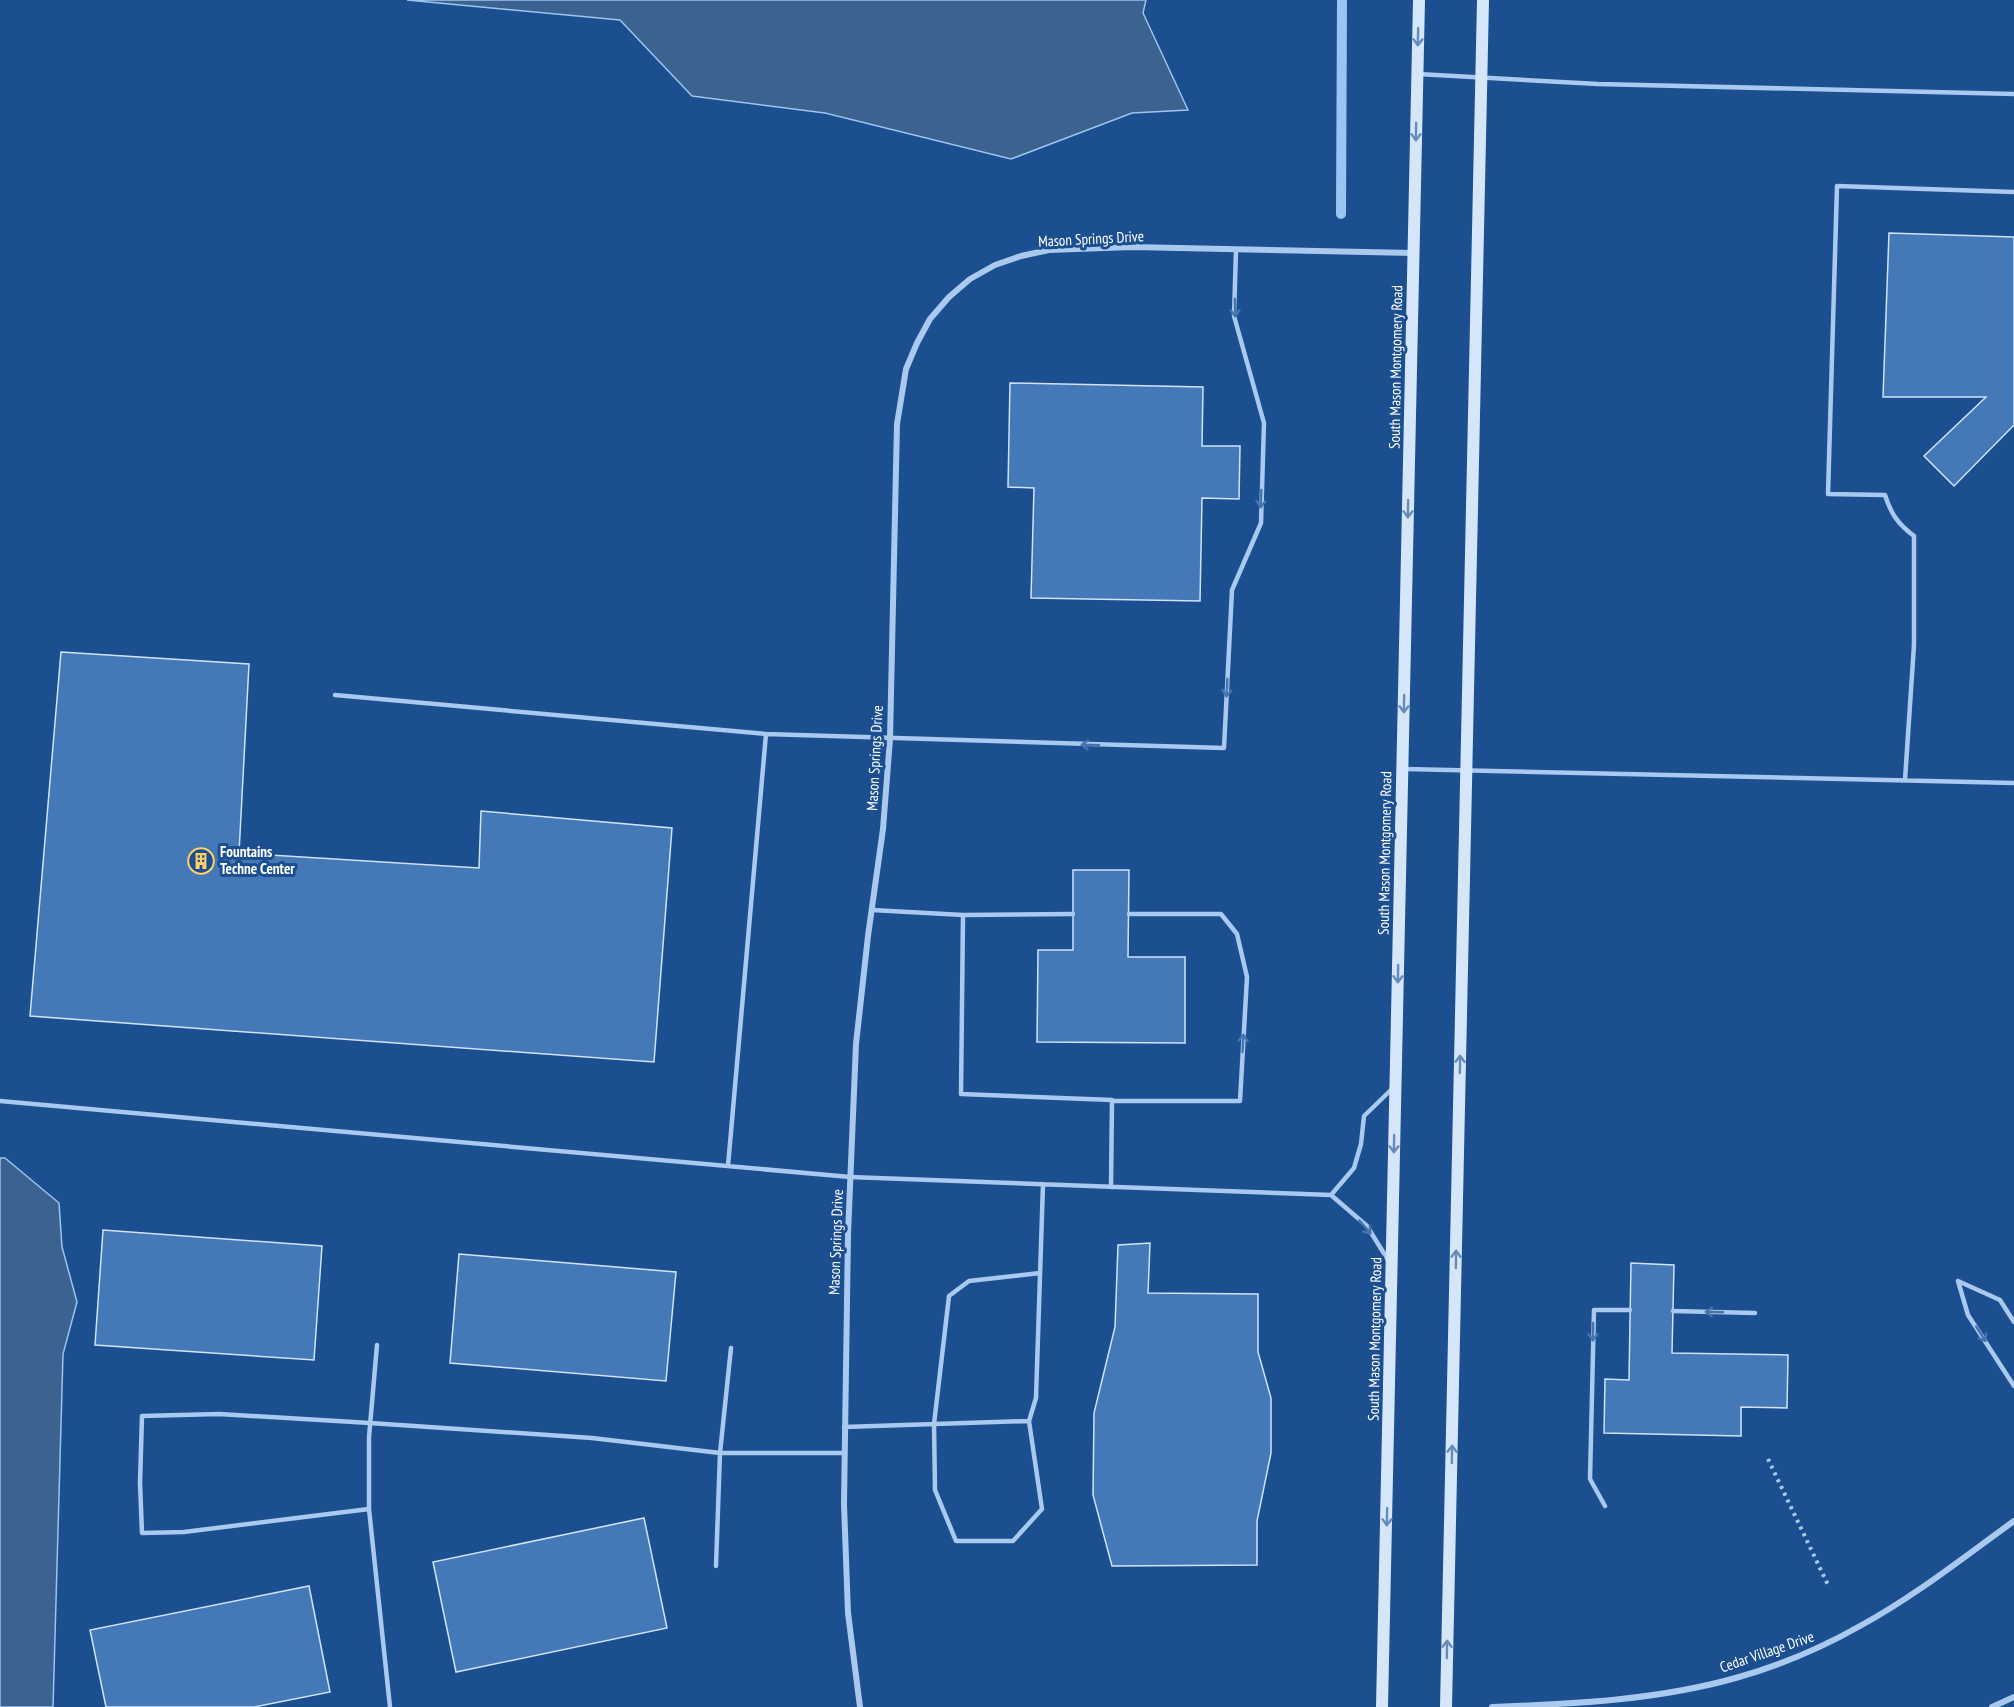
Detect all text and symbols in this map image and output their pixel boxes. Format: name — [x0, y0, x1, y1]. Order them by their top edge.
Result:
one-way arrow — [1413, 26, 1424, 46]
one-way arrow — [1410, 122, 1422, 142]
street label: Mason Springs Drive — [1038, 226, 1144, 251]
street label: South Mason Montgomery Road — [1385, 285, 1406, 449]
one-way arrow — [1229, 298, 1241, 318]
one-way arrow — [1256, 489, 1267, 509]
one-way arrow — [1402, 499, 1413, 519]
one-way arrow — [1222, 677, 1233, 697]
one-way arrow — [1398, 694, 1409, 714]
street label: Mason Springs Drive — [862, 705, 887, 811]
one-way arrow — [1080, 739, 1100, 750]
street label: South Mason Montgomery Road — [1374, 771, 1395, 935]
place label: Fountains Techne Center — [220, 842, 295, 878]
building icon: Fountains Techne Center — [186, 846, 216, 876]
one-way arrow — [1392, 964, 1404, 984]
one-way arrow — [1238, 1033, 1249, 1053]
one-way arrow — [1454, 1054, 1466, 1074]
one-way arrow — [1389, 1133, 1400, 1153]
street label: Mason Springs Drive — [824, 1189, 847, 1295]
one-way arrow — [1359, 1219, 1372, 1235]
one-way arrow — [1450, 1249, 1462, 1269]
street label: South Mason Montgomery Road — [1364, 1257, 1385, 1421]
one-way arrow — [1705, 1306, 1725, 1318]
one-way arrow — [1588, 1321, 1599, 1341]
one-way arrow — [1974, 1326, 1987, 1343]
one-way arrow — [1446, 1444, 1458, 1464]
one-way arrow — [1381, 1506, 1392, 1526]
street label: Cedar Village Drive — [1717, 1627, 1816, 1677]
one-way arrow — [1442, 1639, 1453, 1659]

